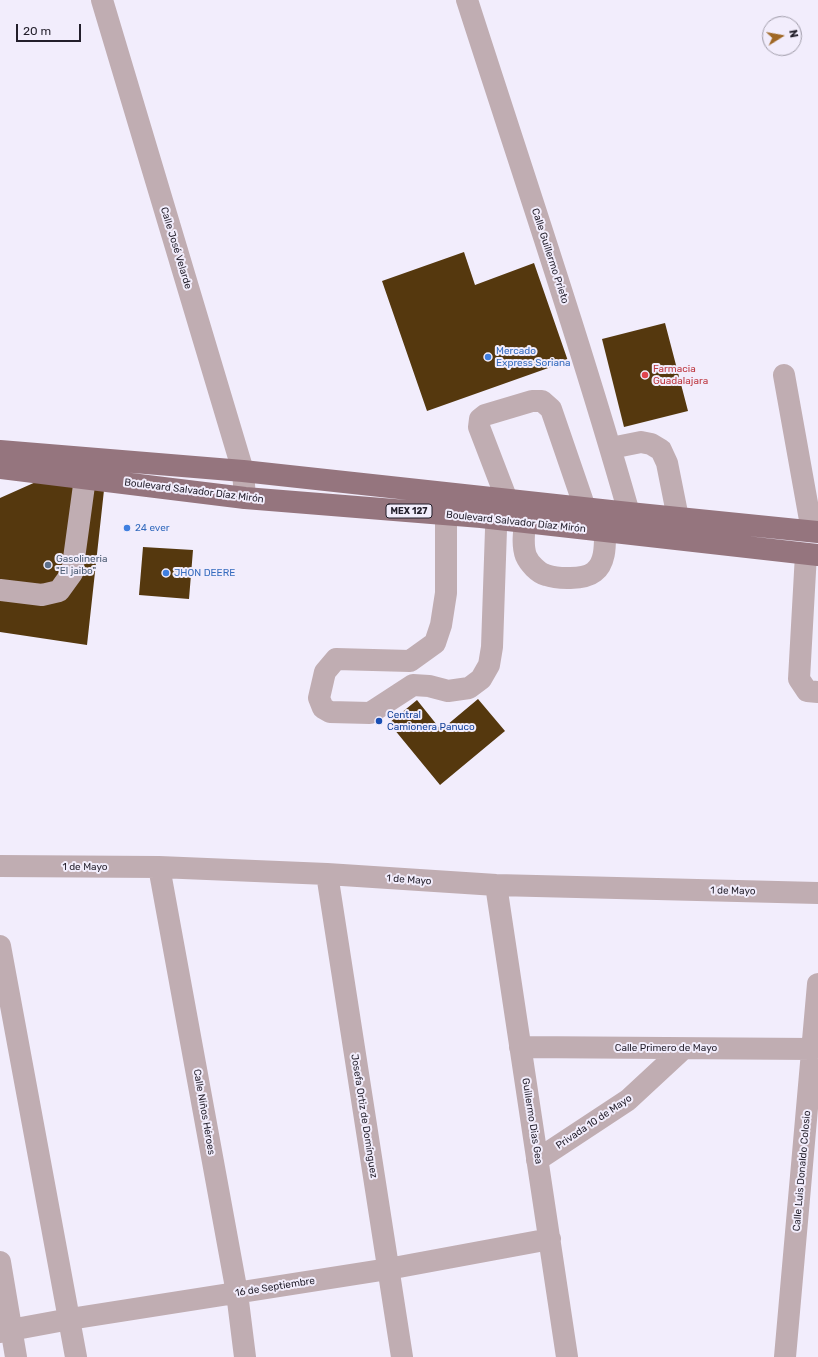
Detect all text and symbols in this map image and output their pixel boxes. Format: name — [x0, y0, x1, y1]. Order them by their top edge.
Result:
scale bar — [18, 16, 83, 42]
north arrow — [762, 16, 802, 56]
text: 20 m — [23, 24, 51, 38]
text: N — [786, 29, 800, 39]
street label: Calle José Velarde — [158, 206, 194, 290]
street label: Calle Guillermo Prieto — [529, 207, 571, 305]
place label: Mercado Express Soriana — [496, 345, 571, 368]
marker: Mercado Express Soriana — [483, 352, 493, 362]
place label: Farmacia Guadalajara — [653, 363, 708, 386]
marker: Farmacia Guadalajara — [640, 370, 650, 380]
street label: Boulevard Salvador Díaz Mirón — [124, 476, 264, 506]
road number: MEX 127 — [386, 504, 432, 518]
street label: Boulevard Salvador Díaz Mirón — [446, 509, 586, 535]
place label: 24 ever — [135, 522, 170, 534]
marker: 24 ever — [122, 523, 132, 533]
place label: Gasolineria "El jaibo" — [56, 553, 107, 576]
marker: Gasolineria "El jaibo" — [43, 560, 53, 570]
place label: JHON DEERE — [174, 567, 235, 579]
marker: JHON DEERE — [161, 568, 171, 578]
place label: Central Camionera Panuco — [387, 709, 475, 732]
marker: Central Camionera Panuco — [374, 716, 384, 726]
street label: 1 de Mayo — [62, 861, 108, 873]
street label: 1 de Mayo — [386, 872, 432, 888]
street label: 1 de Mayo — [710, 885, 756, 897]
street label: Calle Primero de Mayo — [615, 1042, 717, 1054]
street label: Josefa Ortiz de Domínguez — [348, 1053, 380, 1179]
street label: Calle Niños Héroes — [191, 1068, 217, 1156]
street label: Guillermo Dias Gea — [519, 1077, 545, 1165]
street label: Privada 10 de Mayo — [554, 1092, 634, 1152]
street label: Calle Luis Donaldo Colosio — [791, 1110, 813, 1232]
street label: 16 de Septiembre — [234, 1275, 316, 1299]

